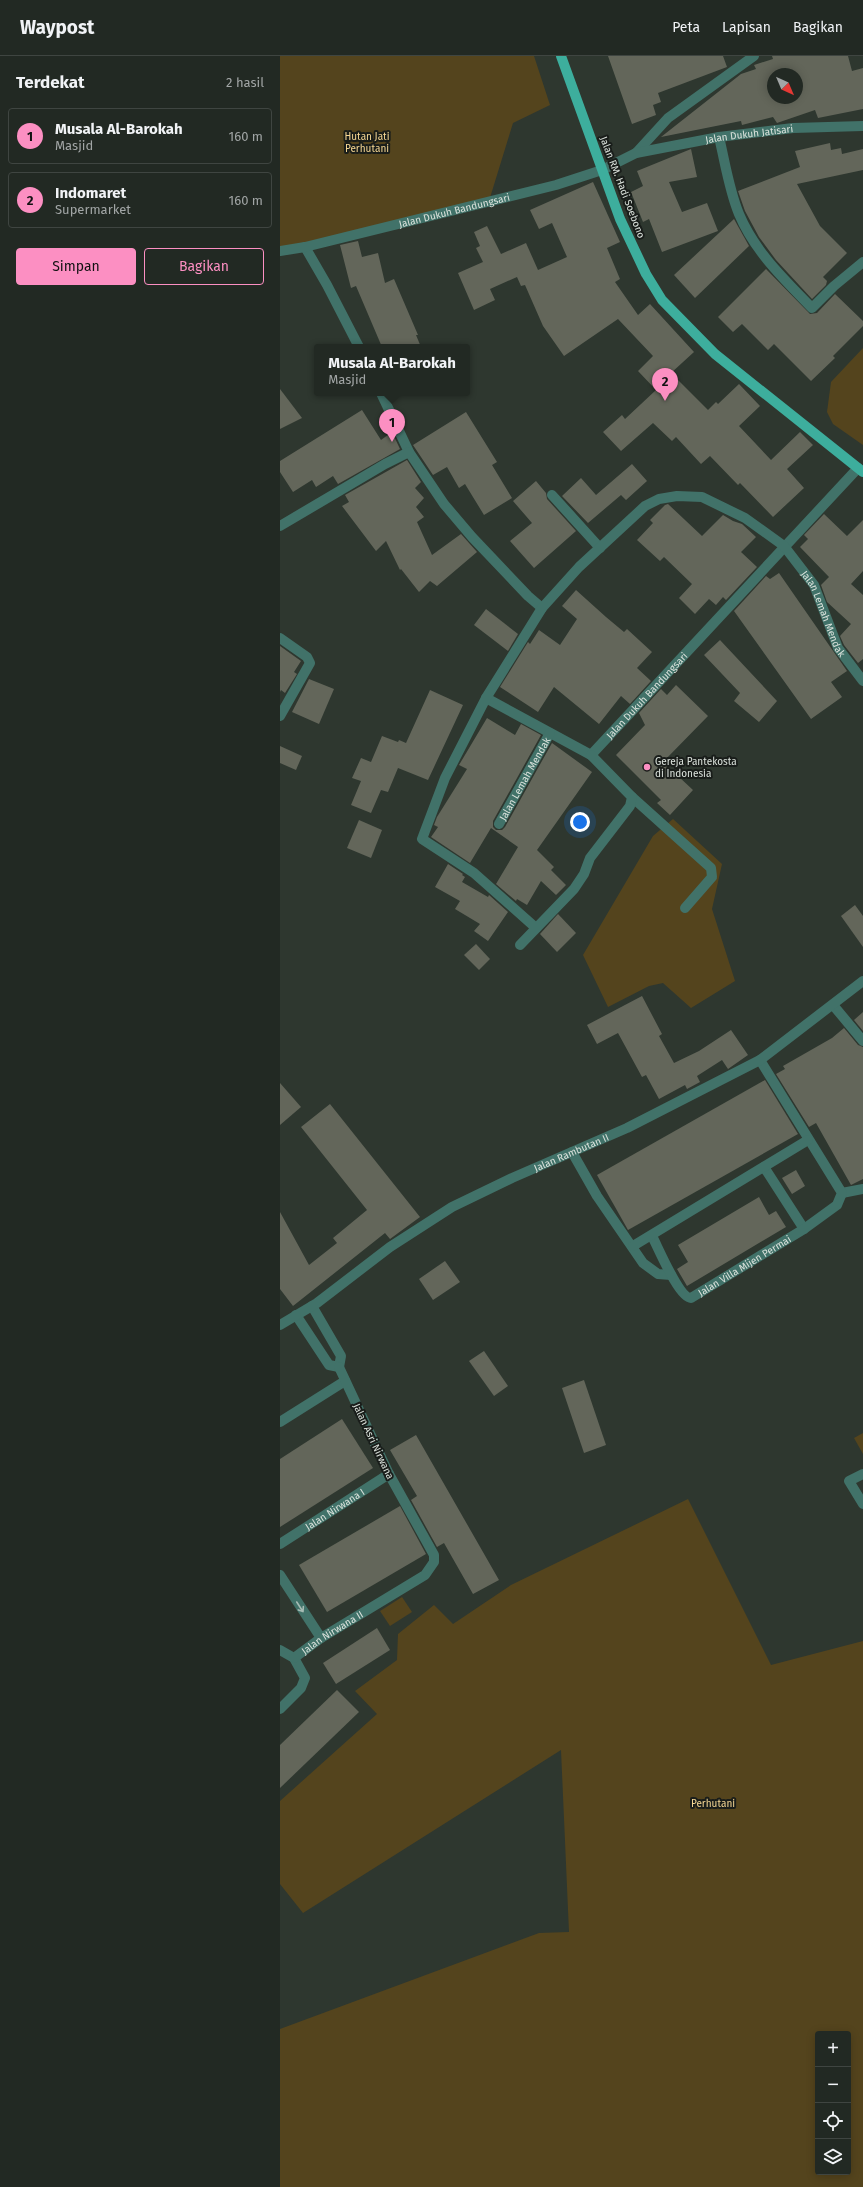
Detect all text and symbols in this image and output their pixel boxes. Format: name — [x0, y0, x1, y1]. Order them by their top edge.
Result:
text: Waypost — [20, 16, 94, 39]
text: Peta — [672, 19, 700, 36]
text: Lapisan — [722, 19, 771, 36]
text: Bagikan — [793, 19, 843, 36]
north arrow — [767, 68, 803, 104]
text: Terdekat — [16, 72, 85, 93]
text: 2 hasil — [226, 75, 264, 90]
text: Musala Al-Barokah — [55, 120, 183, 138]
street label: Jalan Dukuh Jatisari — [704, 123, 794, 147]
text: 1 — [27, 129, 33, 144]
text: 160 m — [229, 129, 263, 144]
park label: Hutan Jati Perhutani — [344, 131, 390, 155]
street label: Jalan RM. Hadi Soebono — [597, 135, 647, 240]
text: Masjid — [55, 138, 93, 153]
text: Indomaret — [55, 184, 126, 202]
street label: Jalan Dukuh Bandungsari — [398, 192, 511, 231]
text: 2 — [27, 193, 33, 208]
text: 160 m — [229, 193, 263, 208]
text: Supermarket — [55, 202, 131, 217]
button: Simpan — [16, 248, 136, 285]
button: Bagikan — [144, 248, 264, 285]
popup — [314, 344, 470, 396]
text: Musala Al-Barokah — [328, 354, 456, 372]
pin: 2 — [652, 368, 678, 401]
text: Masjid — [328, 372, 366, 387]
pin: 1 — [379, 409, 405, 442]
street label: Jalan Lemah Mendak — [798, 568, 848, 660]
street label: Jalan Dukuh Bandungsari — [604, 650, 691, 742]
street label: Jalan Lemah Mendak — [497, 735, 554, 823]
place label: Gereja Pantekosta di Indonesia — [655, 756, 737, 780]
marker: Gereja Pantekosta di Indonesia — [642, 762, 652, 772]
your location — [570, 812, 590, 832]
street label: Jalan Rambutan II — [532, 1132, 611, 1175]
street label: Jalan Villa Mijen Permai — [696, 1233, 794, 1299]
street label: Jalan Asri Nirwana — [350, 1402, 396, 1481]
street label: Jalan Nirwana I — [303, 1486, 367, 1533]
one-way arrow — [296, 1601, 305, 1612]
street label: Jalan Nirwana II — [299, 1609, 366, 1657]
park label: Perhutani — [691, 1798, 735, 1810]
map controls — [815, 2031, 851, 2175]
button: + — [815, 2031, 851, 2067]
button: − — [815, 2067, 851, 2103]
button: locate — [815, 2103, 851, 2139]
button: layers — [815, 2139, 851, 2175]

